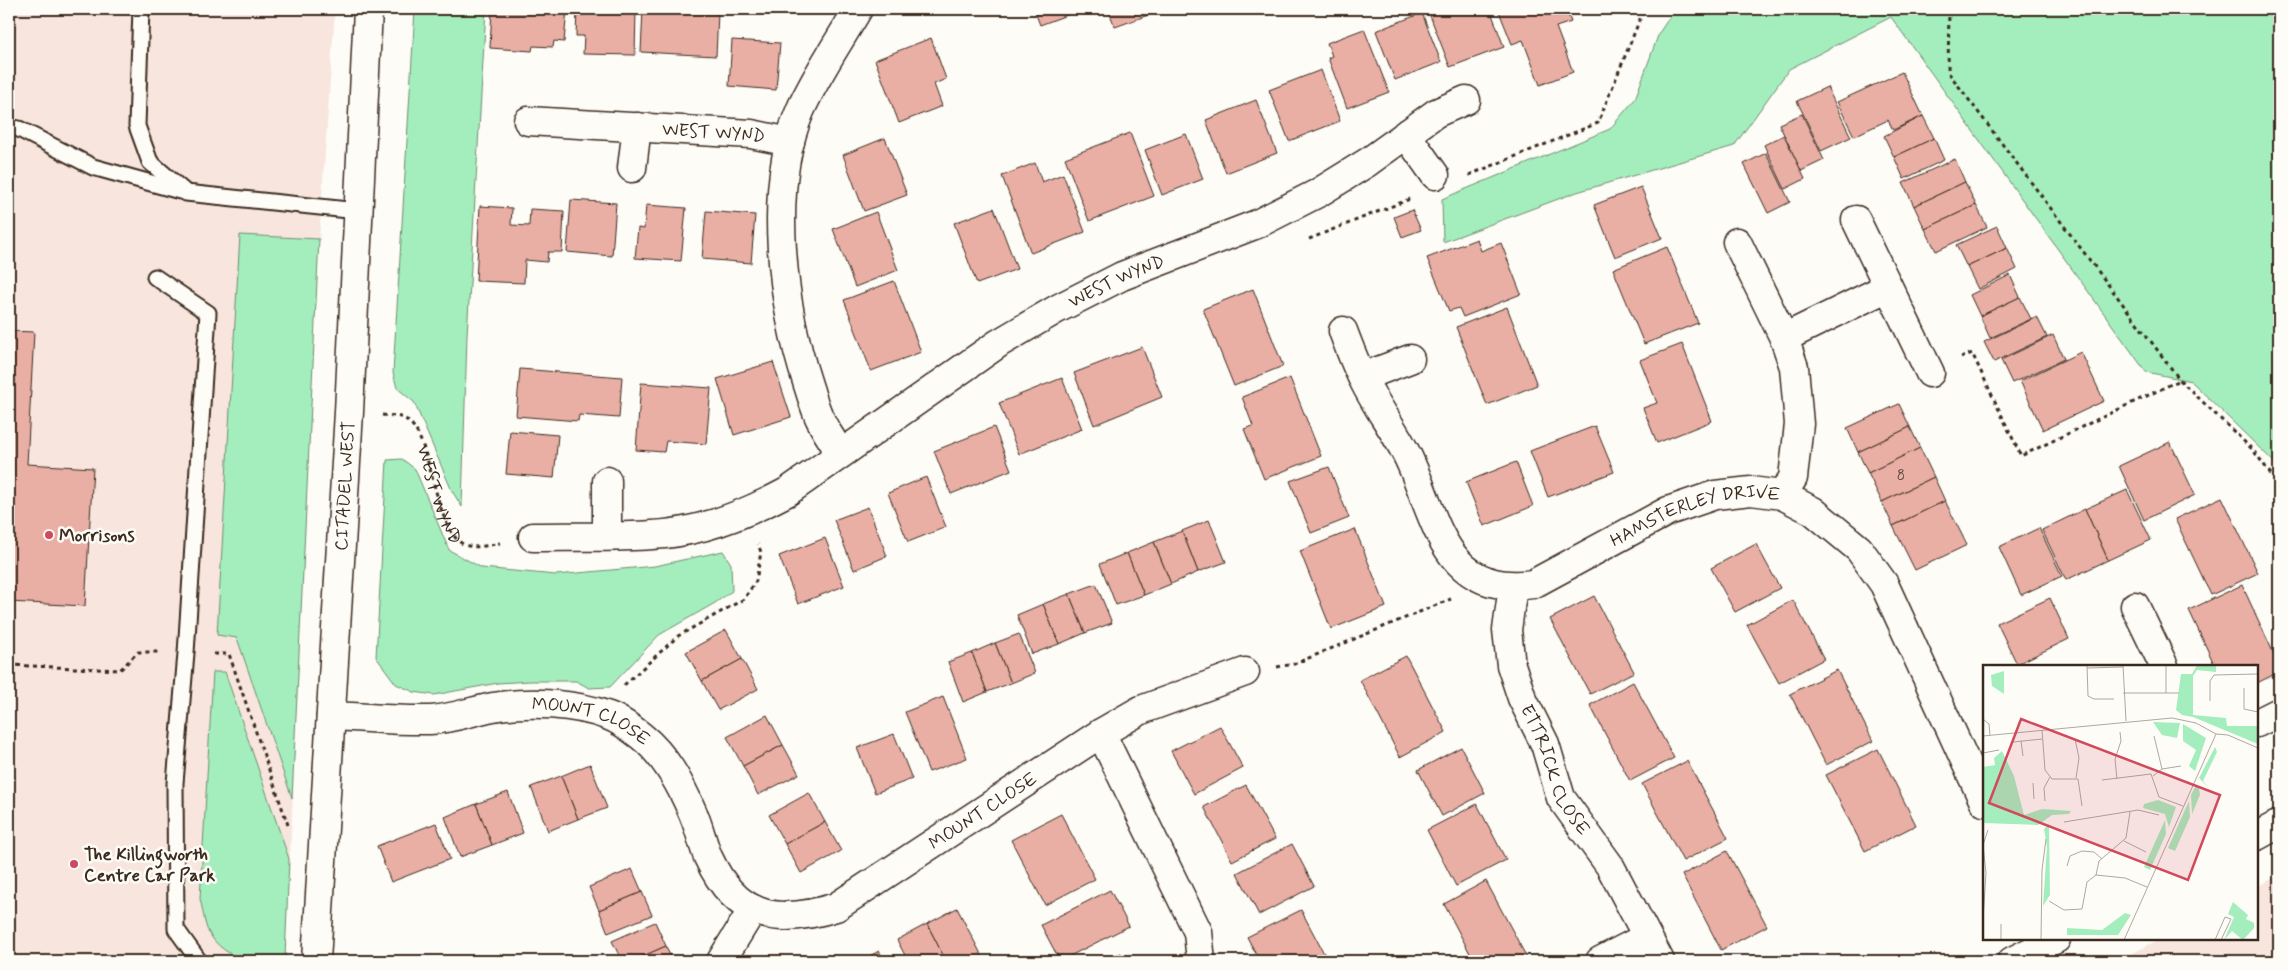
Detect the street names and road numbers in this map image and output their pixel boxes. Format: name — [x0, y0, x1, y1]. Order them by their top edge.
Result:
street label: WEST WYND — [661, 118, 767, 150]
street label: WEST WYND — [1065, 250, 1168, 314]
street label: CITADEL WEST — [330, 420, 361, 551]
street label: WEST WYND — [410, 442, 467, 550]
street label: HAMSTERLEY DRIVE — [1606, 480, 1782, 553]
street label: MOUNT CLOSE — [532, 693, 655, 752]
street label: ETTRICK CLOSE — [1514, 701, 1595, 841]
street label: MOUNT CLOSE — [924, 767, 1042, 856]

